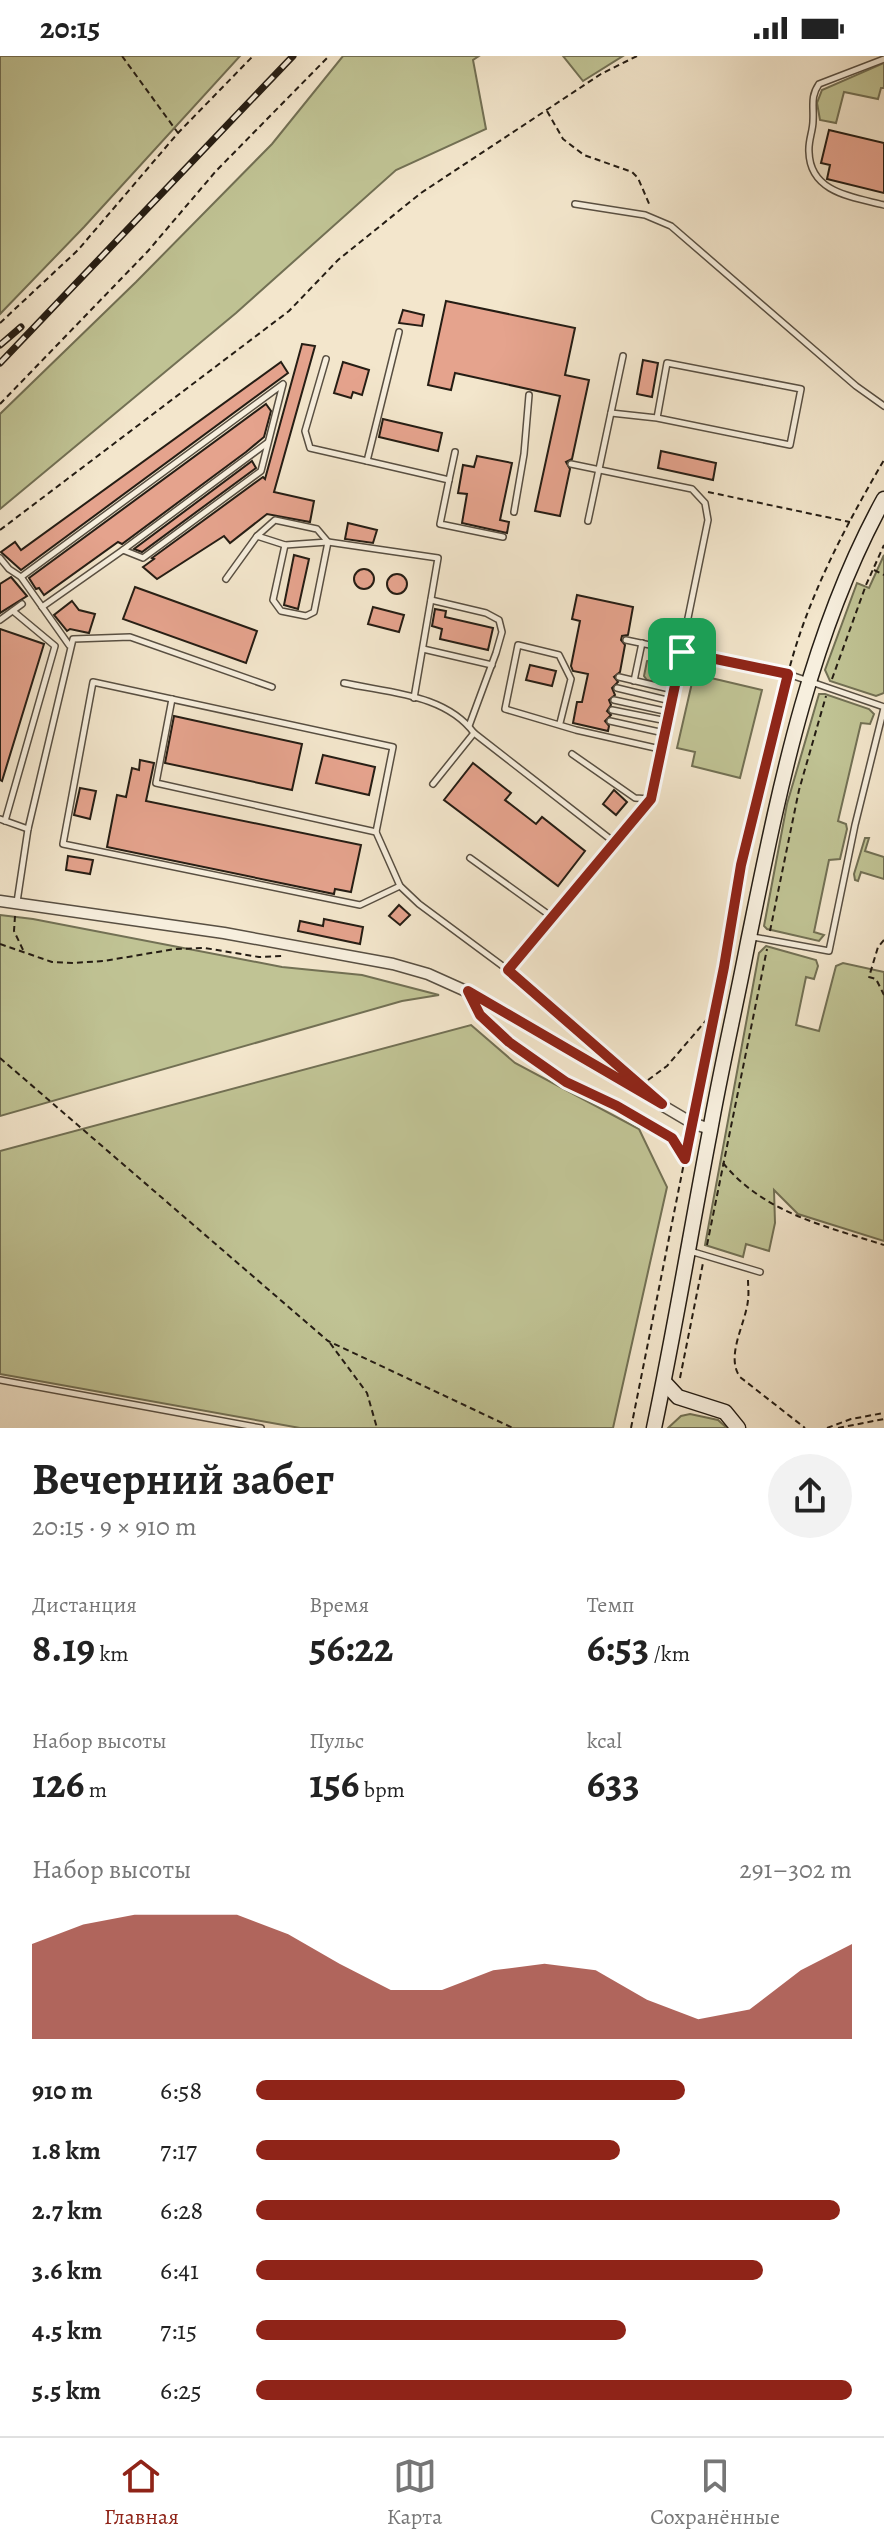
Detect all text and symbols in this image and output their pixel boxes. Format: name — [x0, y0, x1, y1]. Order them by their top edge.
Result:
text: 20:15 — [40, 8, 100, 48]
pin — [648, 618, 716, 686]
icon: arrive — [660, 630, 704, 674]
text: Вечерний забег — [32, 1449, 334, 1509]
button: share — [768, 1454, 852, 1538]
text: 20:15 · 9 × 910 m — [32, 1509, 197, 1544]
text: Дистанция — [32, 1590, 137, 1620]
text: Время — [309, 1590, 369, 1620]
text: Темп — [587, 1590, 635, 1620]
text: 8.19 — [32, 1620, 95, 1675]
text: 56:22 — [309, 1620, 393, 1675]
text: 6:53 — [587, 1620, 649, 1675]
text: km — [95, 1639, 129, 1669]
text: /km — [649, 1639, 690, 1669]
text: Набор высоты — [32, 1726, 167, 1756]
text: Пульс — [309, 1726, 364, 1756]
text: kcal — [587, 1726, 622, 1756]
text: 126 — [32, 1756, 84, 1811]
text: 156 — [309, 1756, 359, 1811]
text: 633 — [587, 1756, 640, 1811]
text: m — [84, 1775, 107, 1805]
text: bpm — [359, 1775, 405, 1805]
text: Набор высоты — [32, 1852, 191, 1887]
text: 291–302 m — [739, 1852, 852, 1887]
text: 910 m — [32, 2073, 93, 2108]
text: 6:58 — [160, 2073, 202, 2108]
text: 1.8 km — [32, 2133, 101, 2168]
text: 7:17 — [160, 2133, 197, 2168]
text: 2.7 km — [32, 2193, 103, 2228]
text: 6:28 — [160, 2193, 203, 2228]
text: 3.6 km — [32, 2253, 102, 2288]
text: 6:41 — [160, 2253, 199, 2288]
text: 4.5 km — [32, 2313, 102, 2348]
text: 7:15 — [160, 2313, 197, 2348]
text: 5.5 km — [32, 2373, 101, 2408]
text: 6:25 — [160, 2373, 202, 2408]
tab: Главная — [104, 2454, 179, 2532]
tab: Карта — [387, 2454, 442, 2532]
tab: Сохранённые — [650, 2454, 780, 2532]

